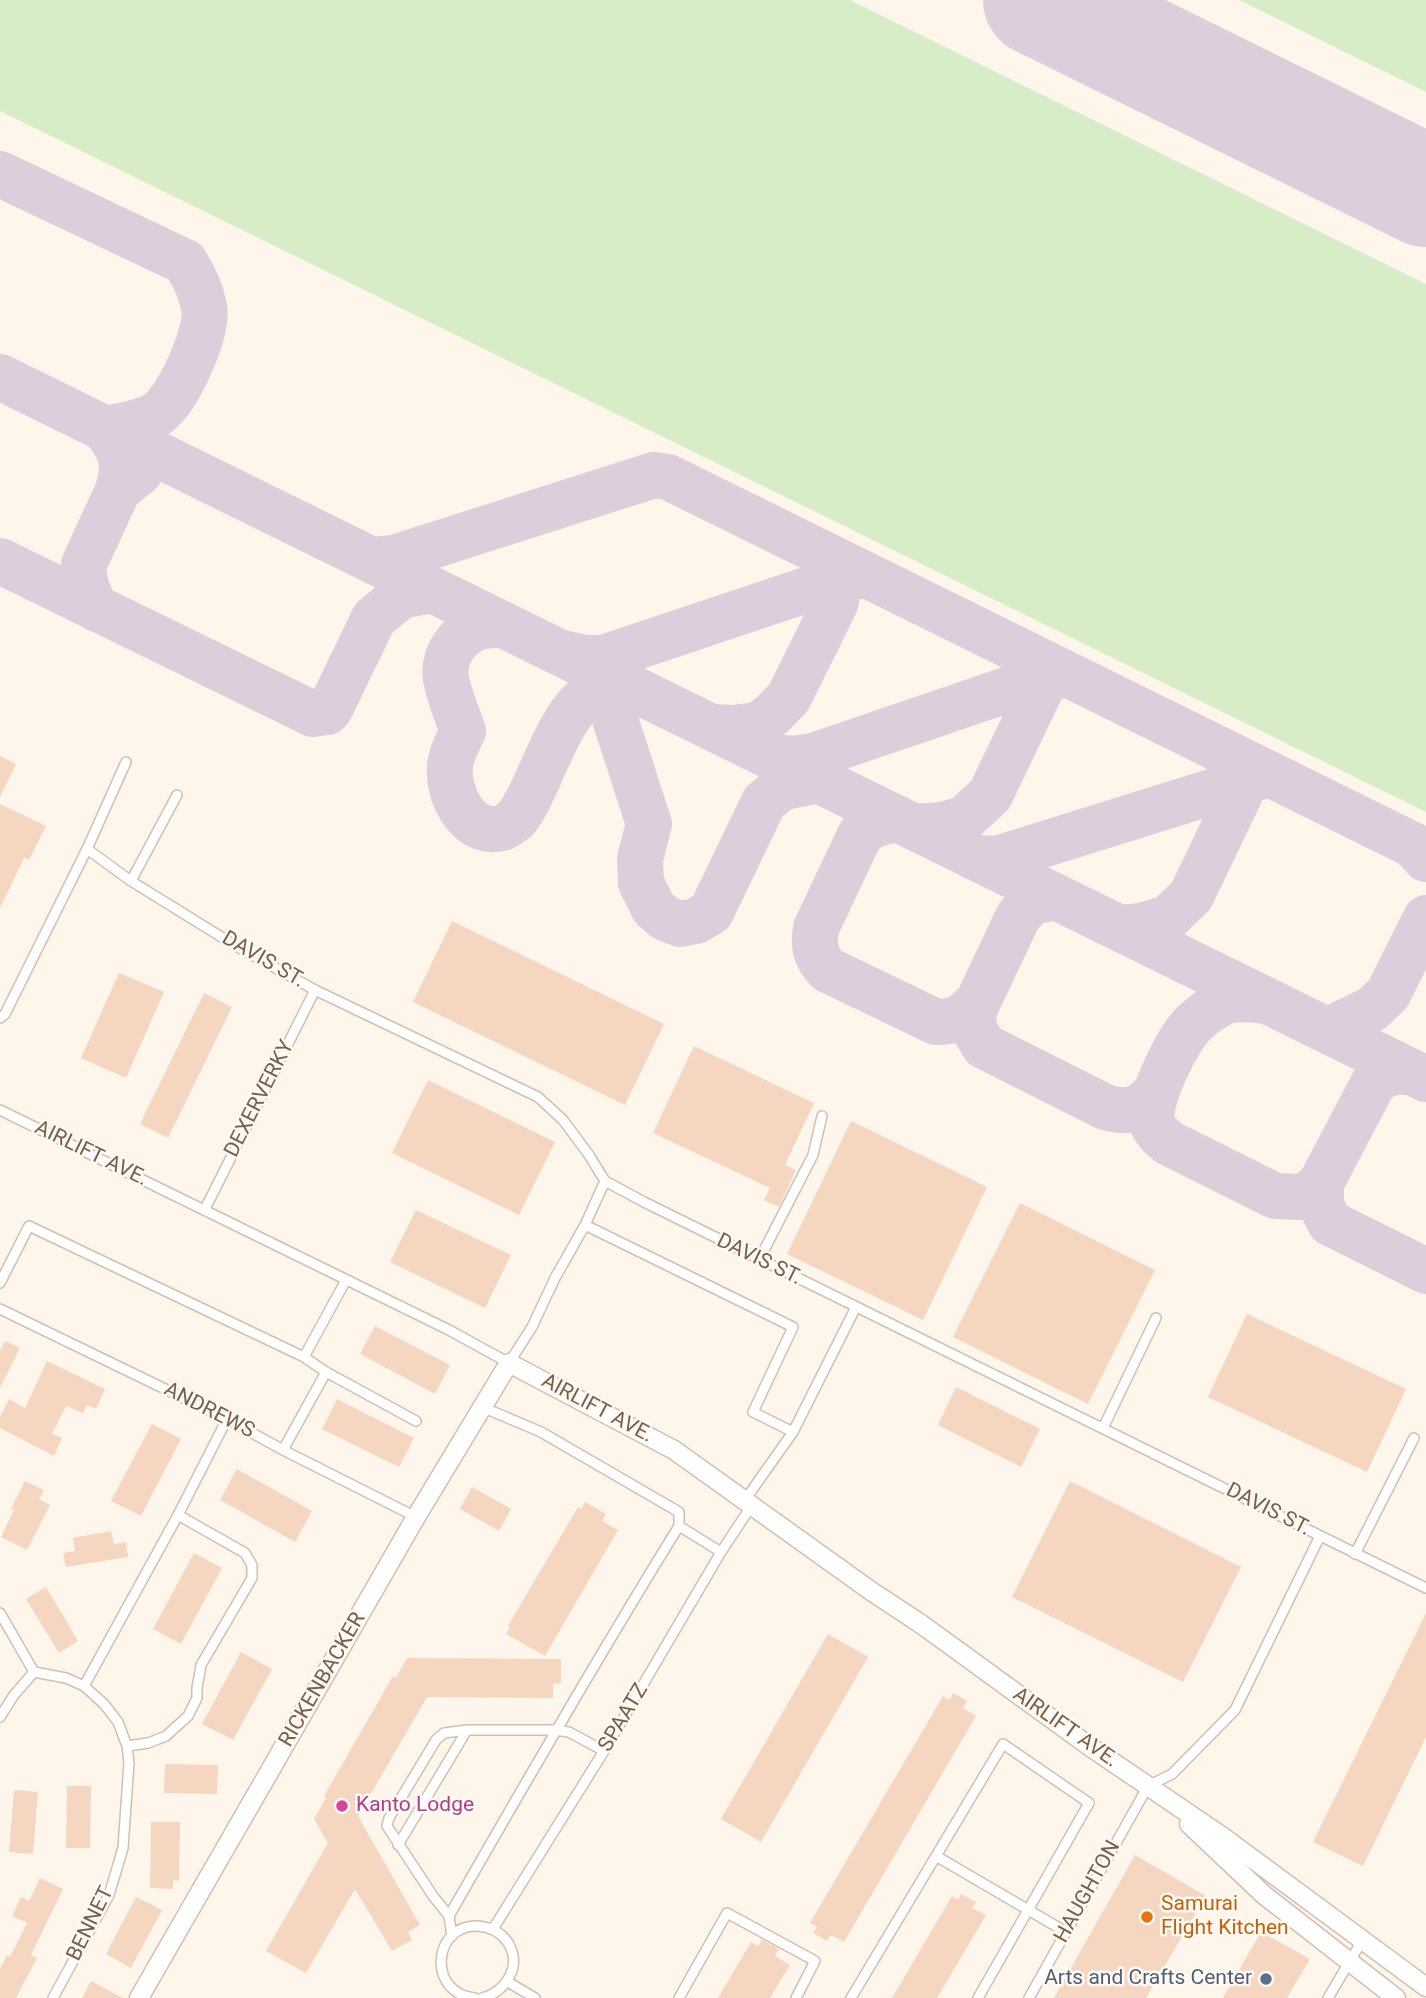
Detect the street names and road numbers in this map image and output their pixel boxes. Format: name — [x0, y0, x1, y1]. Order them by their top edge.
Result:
street label: DAVIS ST. — [217, 926, 309, 994]
street label: DEXERVERKY — [220, 1036, 300, 1162]
street label: AIRLIFT AVE. — [30, 1116, 152, 1192]
street label: DAVIS ST. — [712, 1229, 806, 1291]
street label: AIRLIFT AVE. — [537, 1369, 657, 1449]
street label: ANDREWS — [159, 1377, 259, 1445]
street label: DAVIS ST. — [1222, 1478, 1314, 1542]
street label: RICKENBACKER — [274, 1608, 372, 1752]
street label: SPAATZ — [594, 1679, 654, 1757]
street label: AIRLIFT AVE. — [1008, 1683, 1122, 1773]
street label: HAUGHTON — [1050, 1836, 1126, 1948]
street label: BENNET — [62, 1883, 120, 1965]

